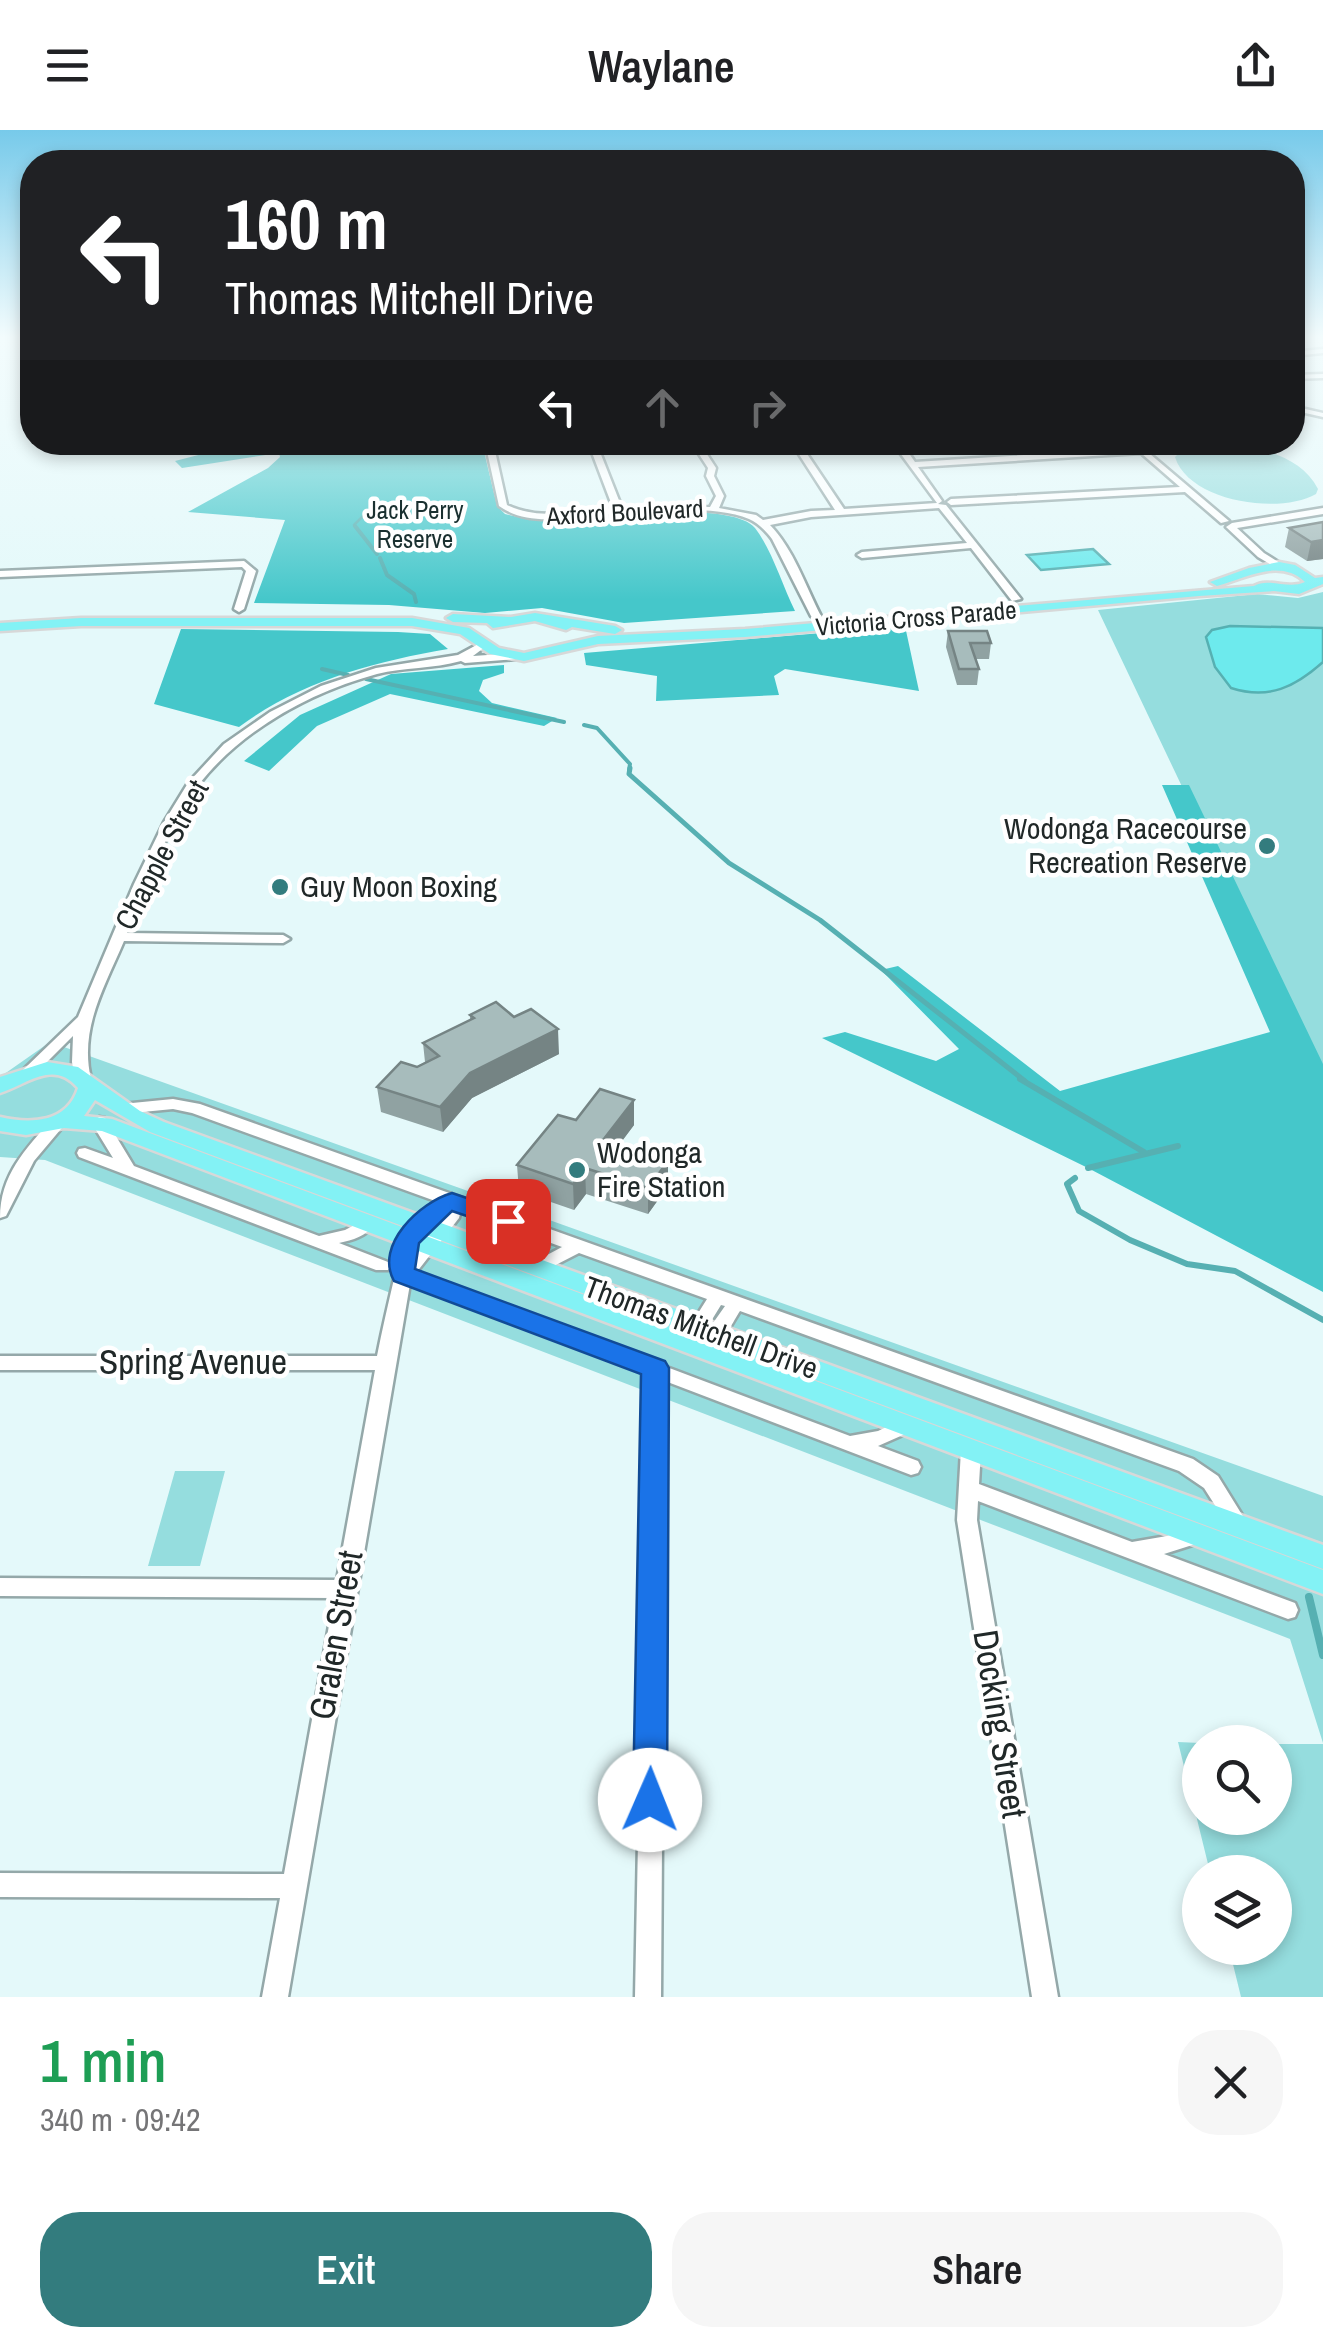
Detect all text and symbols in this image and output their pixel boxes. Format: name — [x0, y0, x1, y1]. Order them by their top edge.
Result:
text: Waylane — [588, 35, 735, 96]
icon: menu — [40, 38, 95, 93]
icon: share — [1228, 38, 1283, 93]
text: 160 m — [225, 177, 388, 271]
icon: left — [60, 190, 190, 320]
text: Thomas Mitchell Drive — [225, 267, 594, 328]
icon: left — [530, 380, 585, 435]
icon: ahead — [635, 380, 690, 435]
icon: right — [740, 380, 795, 435]
street label: Axford Boulevard — [545, 491, 704, 533]
park label: Jack Perry Reserve — [367, 493, 464, 556]
street label: Victoria Cross Parade — [814, 592, 1018, 644]
street label: Chapple Street — [105, 773, 217, 936]
place label: Wodonga Racecourse Recreation Reserve — [1004, 808, 1247, 882]
marker: Wodonga Racecourse Recreation Reserve — [1256, 835, 1278, 857]
place label: Guy Moon Boxing — [300, 866, 497, 906]
marker: Guy Moon Boxing — [269, 876, 291, 898]
place label: Wodonga Fire Station — [597, 1132, 726, 1206]
marker: Wodonga Fire Station — [566, 1159, 588, 1181]
pin — [466, 1179, 551, 1264]
icon: arrive — [481, 1194, 536, 1249]
street label: Thomas Mitchell Drive — [579, 1266, 824, 1388]
street label: Spring Avenue — [99, 1338, 287, 1385]
street label: Gralen Street — [298, 1547, 373, 1723]
street label: Docking Street — [962, 1626, 1039, 1821]
map controls — [1182, 1725, 1292, 1965]
button: search — [1182, 1725, 1292, 1835]
position arrow — [598, 1748, 702, 1852]
button: layers — [1182, 1855, 1292, 1965]
text: 1 min — [40, 2020, 167, 2101]
button: close — [1178, 2030, 1283, 2135]
text: 340 m · 09:42 — [40, 2098, 200, 2141]
button: Exit — [40, 2212, 652, 2327]
button: Share — [672, 2212, 1283, 2327]

